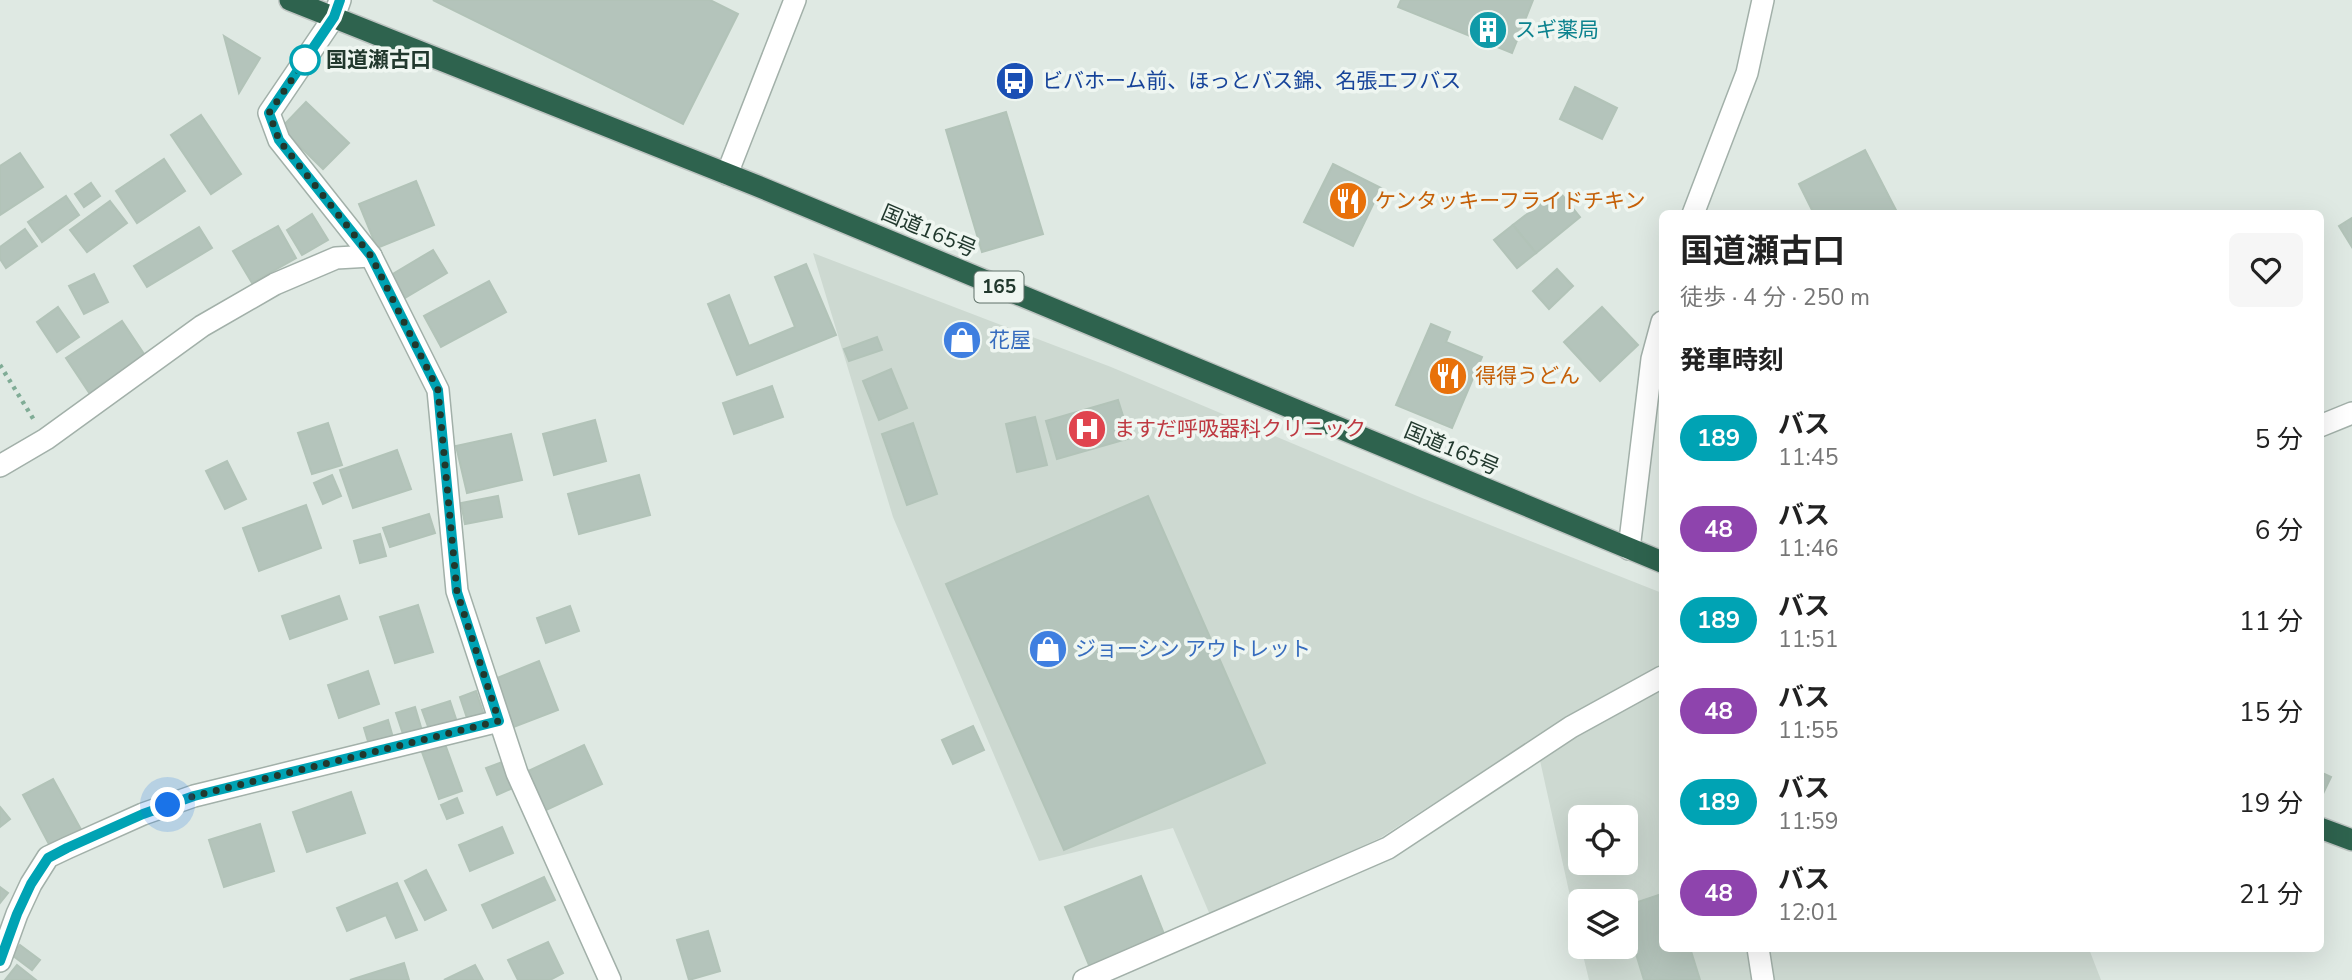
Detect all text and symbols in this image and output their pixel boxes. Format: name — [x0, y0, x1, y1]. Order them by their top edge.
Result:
building icon: スギ薬局 — [1467, 9, 1509, 51]
place label: スギ薬局 — [1515, 16, 1599, 44]
marker: 国道瀬古口 — [290, 45, 320, 75]
place label: 国道瀬古口 — [326, 46, 431, 74]
bus stop icon: ビバホーム前、ほっとバス錦、名張エフバス — [994, 60, 1036, 102]
place label: ビバホーム前、ほっとバス錦、名張エフバス — [1042, 67, 1461, 95]
restaurant icon: ケンタッキーフライドチキン — [1327, 180, 1369, 222]
place label: ケンタッキーフライドチキン — [1375, 187, 1645, 215]
street label: 国道165号 — [877, 198, 981, 264]
text: 国道瀬古口 — [1680, 229, 1845, 274]
button: heart — [2229, 233, 2303, 307]
road number: 165 — [974, 272, 1024, 302]
text: 徒歩 · 4 分 · 250 m — [1680, 282, 1870, 313]
shop icon: 花屋 — [941, 319, 983, 361]
place label: 花屋 — [989, 326, 1031, 354]
text: 発車時刻 — [1680, 343, 1784, 378]
restaurant icon: 得得うどん — [1427, 355, 1469, 397]
place label: 得得うどん — [1475, 362, 1580, 390]
text: バス — [1778, 407, 1830, 442]
hospital icon: ますだ呼吸器科クリニック — [1066, 408, 1108, 450]
place label: ますだ呼吸器科クリニック — [1114, 415, 1366, 443]
street label: 国道165号 — [1400, 416, 1504, 482]
text: 189 — [1697, 422, 1740, 454]
text: 5 分 — [2255, 422, 2303, 457]
text: 11:45 — [1778, 442, 1838, 473]
text: バス — [1778, 498, 1830, 533]
text: 48 — [1704, 513, 1733, 545]
text: 6 分 — [2255, 513, 2303, 548]
text: 11:46 — [1778, 533, 1838, 564]
text: バス — [1778, 589, 1830, 624]
text: 189 — [1697, 604, 1740, 636]
text: 11 分 — [2239, 604, 2303, 639]
text: 11:51 — [1778, 624, 1838, 655]
shop icon: ジョーシン アウトレット — [1027, 628, 1069, 670]
place label: ジョーシン アウトレット — [1075, 635, 1311, 663]
text: バス — [1778, 680, 1830, 715]
text: 48 — [1704, 695, 1733, 727]
text: 15 分 — [2239, 695, 2303, 730]
text: 11:55 — [1778, 715, 1838, 746]
text: バス — [1778, 771, 1830, 806]
text: 189 — [1697, 786, 1740, 818]
text: 19 分 — [2239, 786, 2303, 821]
your location — [150, 787, 185, 822]
map controls — [1568, 805, 1638, 959]
button: locate — [1568, 805, 1638, 875]
text: 11:59 — [1778, 806, 1838, 837]
text: バス — [1778, 862, 1830, 897]
text: 48 — [1704, 877, 1733, 909]
text: 21 分 — [2239, 877, 2303, 912]
button: layers — [1568, 889, 1638, 959]
text: 12:01 — [1778, 897, 1838, 928]

